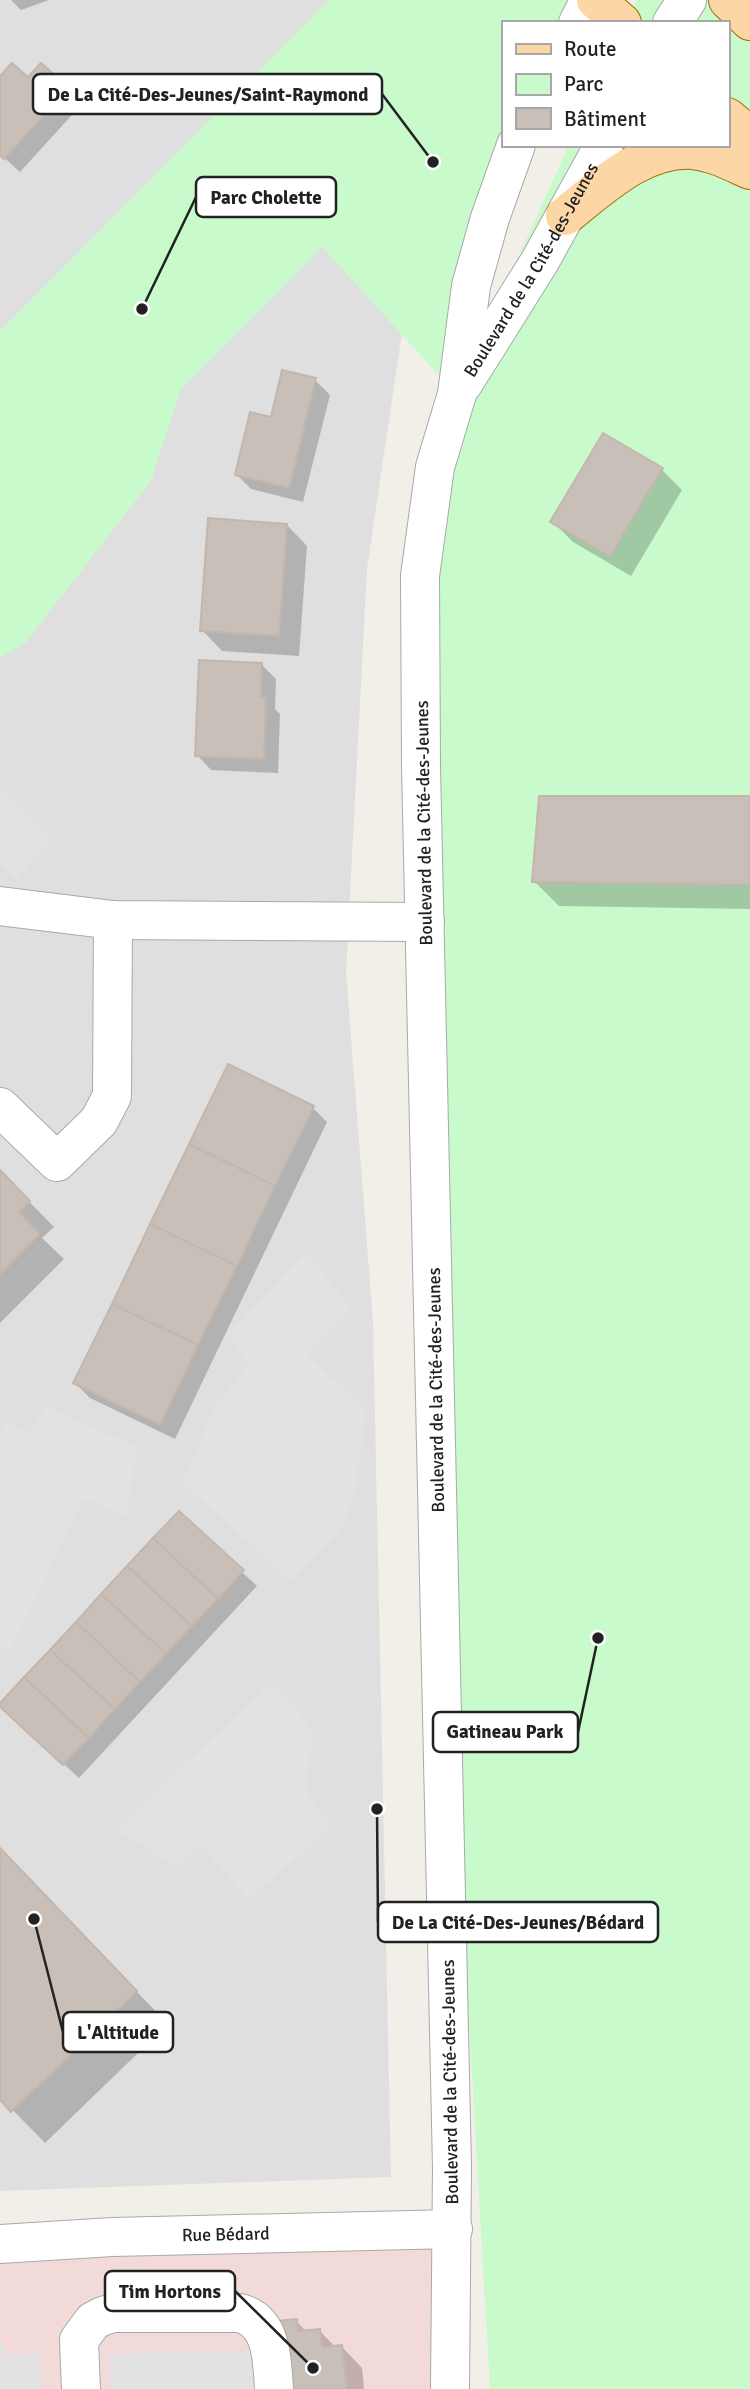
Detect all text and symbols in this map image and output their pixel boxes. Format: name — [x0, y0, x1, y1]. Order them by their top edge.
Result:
legend — [502, 21, 729, 147]
text: Route — [564, 36, 616, 62]
text: Parc — [564, 71, 603, 97]
callout: De La Cité-Des-Jeunes/Saint-Raymond — [33, 74, 382, 114]
text: De La Cité-Des-Jeunes/Saint-Raymond — [48, 83, 368, 107]
text: Bâtiment — [564, 106, 646, 132]
street label: Boulevard de la Cité-des-Jeunes — [459, 159, 603, 381]
callout: Parc Cholette — [196, 177, 336, 217]
text: Parc Cholette — [210, 186, 322, 210]
street label: Boulevard de la Cité-des-Jeunes — [411, 700, 437, 946]
street label: Boulevard de la Cité-des-Jeunes — [423, 1267, 449, 1513]
callout: Gatineau Park — [433, 1712, 578, 1752]
text: Gatineau Park — [446, 1720, 564, 1744]
callout: De La Cité-Des-Jeunes/Bédard — [378, 1902, 658, 1942]
text: De La Cité-Des-Jeunes/Bédard — [392, 1911, 644, 1935]
street label: Boulevard de la Cité-des-Jeunes — [437, 1959, 463, 2205]
callout: L'Altitude — [63, 2012, 173, 2052]
text: L'Altitude — [77, 2021, 159, 2045]
street label: Rue Bédard — [182, 2222, 270, 2246]
callout: Tim Hortons — [105, 2271, 235, 2311]
text: Tim Hortons — [119, 2280, 221, 2304]

